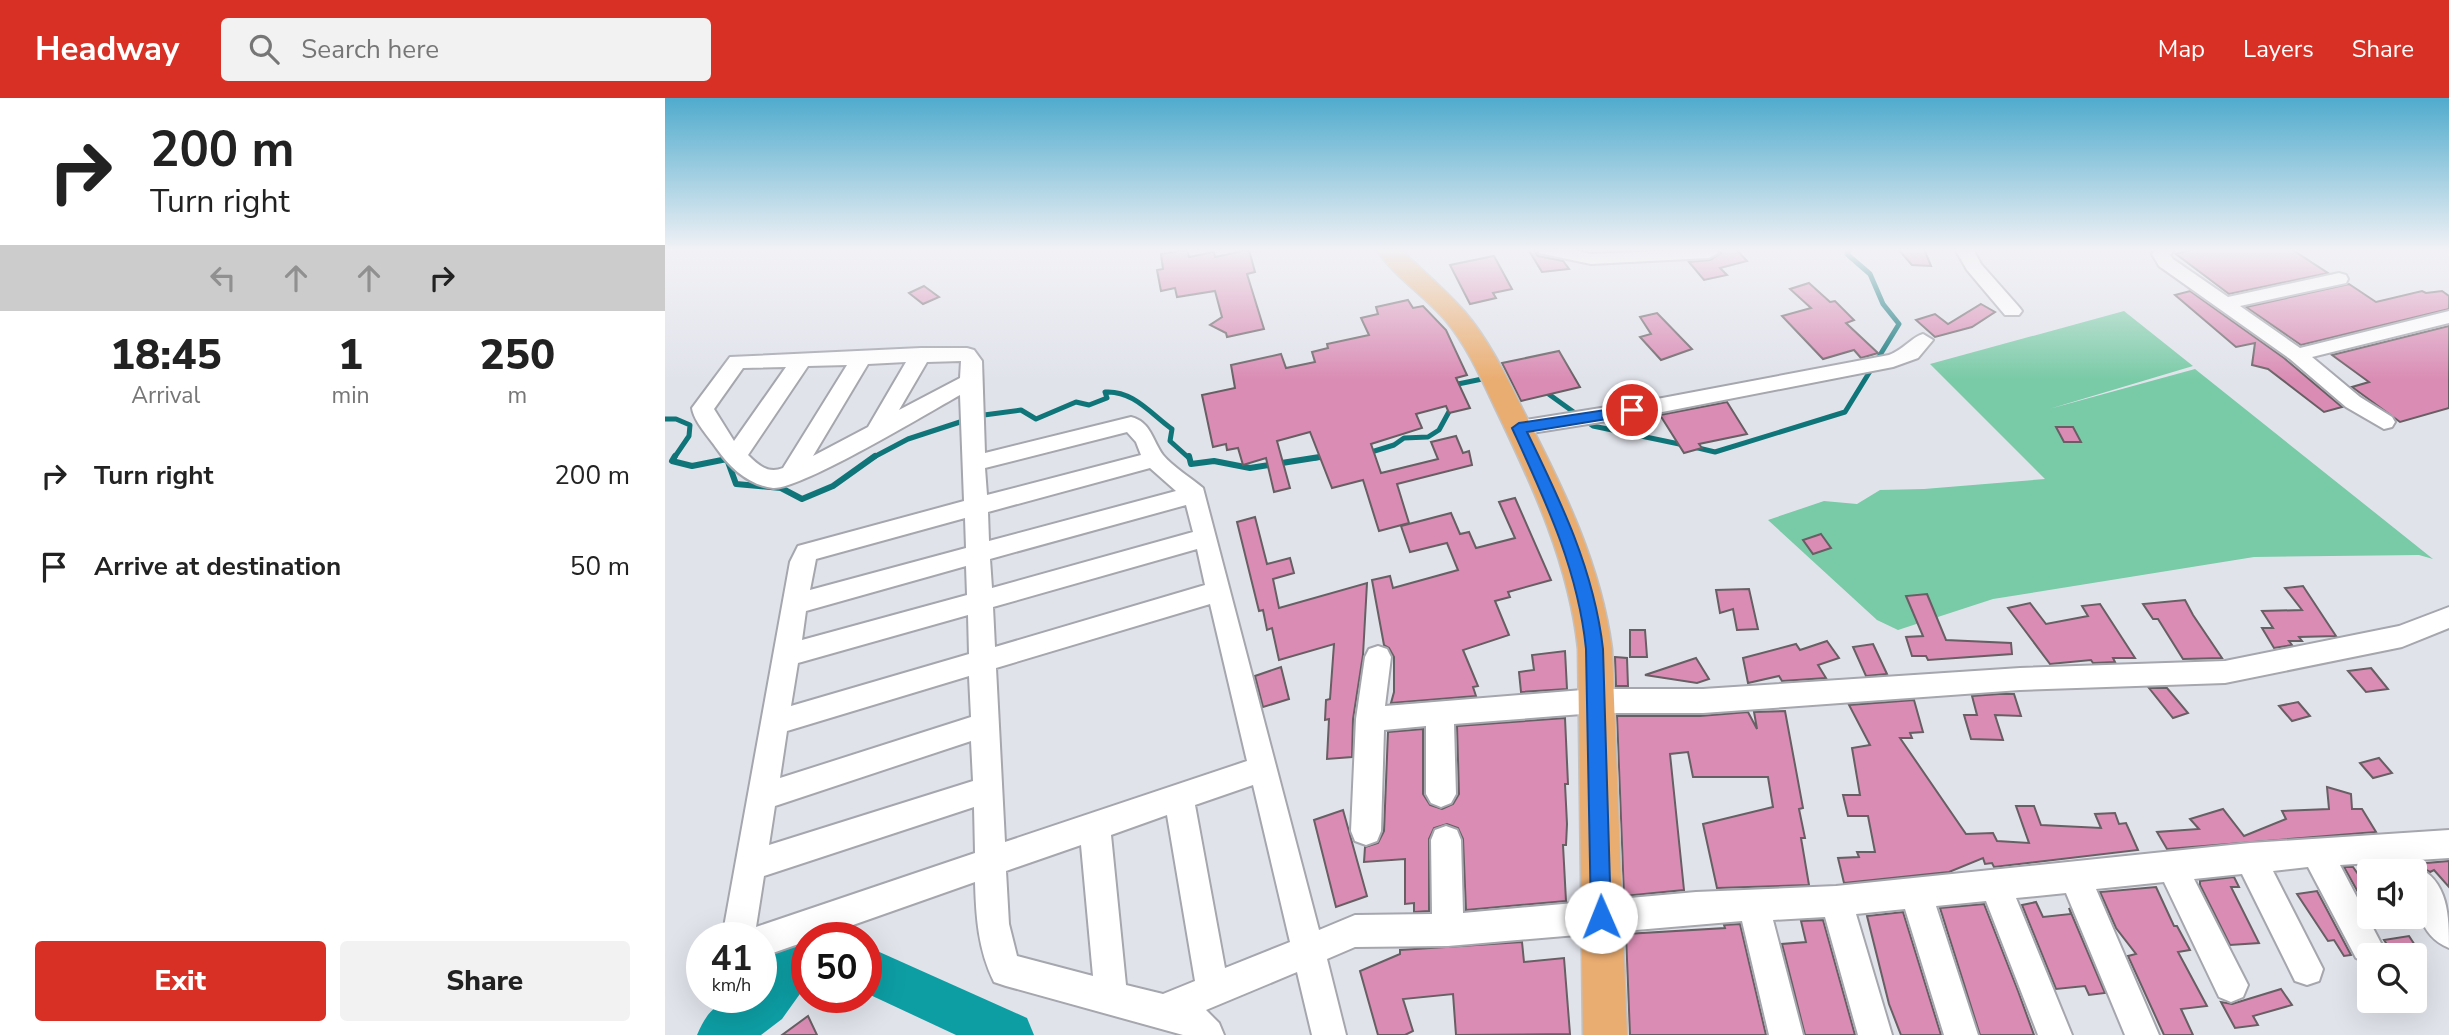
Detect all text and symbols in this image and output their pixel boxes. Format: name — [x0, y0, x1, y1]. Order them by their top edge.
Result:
search box — [221, 18, 711, 81]
text: Headway — [35, 27, 179, 72]
icon: search — [245, 30, 283, 68]
text: Search here — [301, 32, 439, 67]
text: Map — [2158, 33, 2205, 65]
text: Layers — [2243, 33, 2314, 65]
text: Share — [2352, 33, 2414, 65]
text: 200 m — [150, 116, 294, 183]
icon: right — [35, 126, 126, 217]
text: Turn right — [150, 180, 290, 223]
icon: left — [204, 259, 242, 297]
icon: ahead — [277, 259, 315, 297]
icon: ahead — [350, 259, 388, 297]
icon: right — [423, 259, 461, 297]
text: 18:45 — [110, 327, 222, 384]
text: 1 — [338, 327, 363, 384]
text: 250 — [480, 327, 555, 384]
text: Arrival — [131, 380, 200, 411]
text: min — [332, 380, 370, 411]
text: m — [507, 380, 527, 411]
pin — [1602, 380, 1662, 440]
icon: arrive — [1613, 391, 1651, 429]
icon: right — [35, 457, 73, 495]
text: Turn right — [94, 458, 213, 493]
text: 200 m — [554, 458, 630, 493]
icon: arrive — [35, 548, 73, 586]
text: Arrive at destination — [94, 549, 341, 584]
text: 50 m — [570, 549, 630, 584]
map controls — [2357, 859, 2427, 1013]
button: sound — [2357, 859, 2427, 929]
position arrow — [1564, 880, 1638, 954]
speed limit sign: 50 — [791, 922, 882, 1013]
text: 41 — [710, 935, 753, 982]
button: Exit — [35, 941, 326, 1021]
button: Share — [340, 941, 630, 1021]
button: search — [2357, 943, 2427, 1013]
text: km/h — [712, 973, 751, 997]

